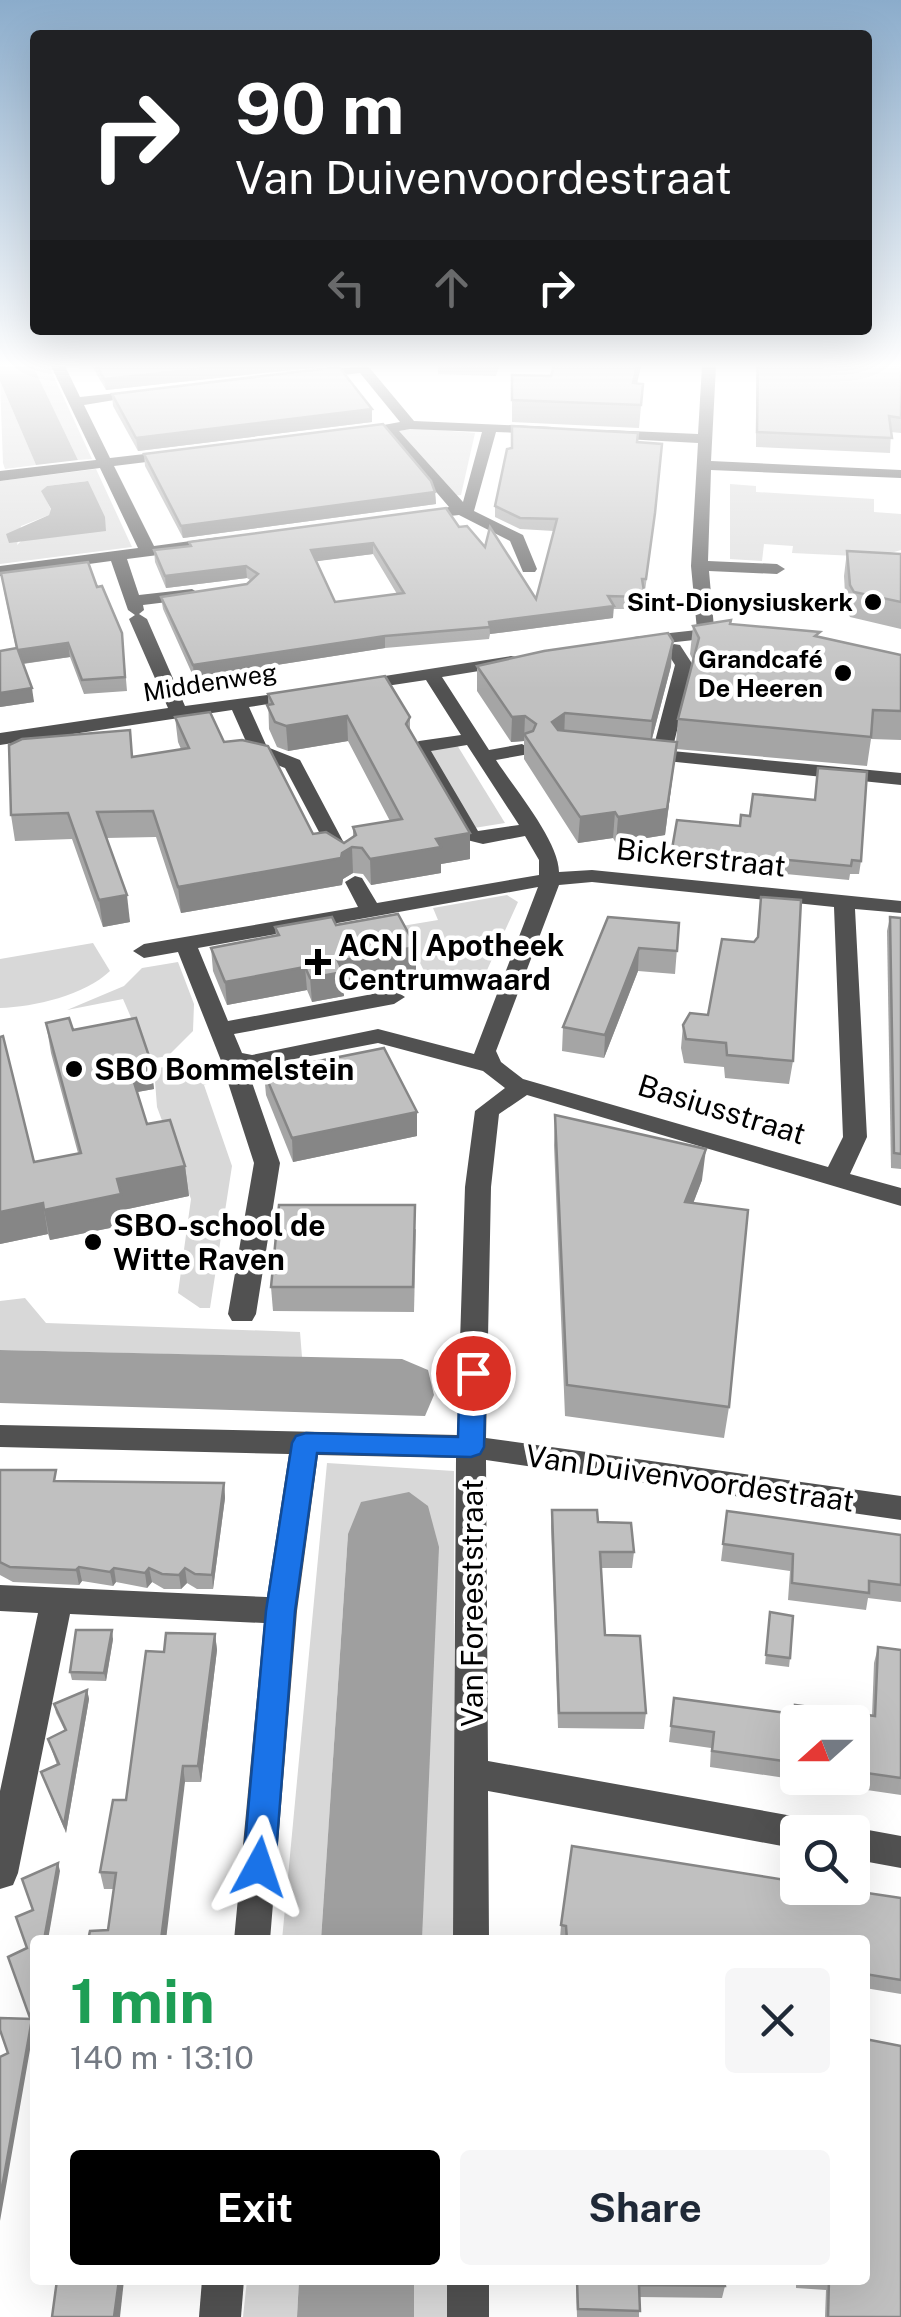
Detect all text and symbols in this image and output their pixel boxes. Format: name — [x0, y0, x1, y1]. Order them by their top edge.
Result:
text: 90 m — [235, 67, 405, 150]
icon: right — [70, 70, 200, 200]
text: Van Duivenvoordestraat — [235, 151, 732, 204]
icon: left — [319, 260, 374, 315]
icon: ahead — [424, 260, 479, 315]
icon: right — [529, 260, 584, 315]
place label: Sint-Dionysiuskerk — [627, 587, 853, 617]
marker: Sint-Dionysiuskerk — [862, 591, 884, 613]
place label: Grandcafé De Heeren — [698, 644, 823, 703]
street label: Middenweg — [141, 657, 279, 707]
marker: Grandcafé De Heeren — [832, 662, 854, 684]
street label: Bickerstraat — [614, 830, 788, 884]
place label: ACN | Apotheek Centrumwaard — [338, 927, 564, 997]
marker: ACN | Apotheek Centrumwaard — [307, 951, 329, 973]
place label: SBO Bommelstein — [94, 1051, 354, 1087]
marker: SBO Bommelstein — [63, 1058, 85, 1080]
street label: Basiusstraat — [634, 1066, 810, 1152]
place label: SBO-school de Witte Raven — [113, 1207, 325, 1277]
marker: SBO-school de Witte Raven — [82, 1231, 104, 1253]
pin — [431, 1331, 516, 1416]
icon: arrive — [446, 1346, 501, 1401]
street label: Van Duivenvoordestraat — [523, 1437, 857, 1519]
street label: Van Foreeststraat — [454, 1479, 490, 1727]
north arrow — [780, 1705, 870, 1795]
map controls — [780, 1705, 870, 1905]
position arrow — [207, 1815, 311, 1919]
button: search — [780, 1815, 870, 1905]
text: 1 min — [70, 1966, 215, 2037]
button: close — [725, 1968, 830, 2073]
text: 140 m · 13:10 — [70, 2039, 254, 2076]
button: Exit — [70, 2150, 440, 2265]
button: Share — [460, 2150, 830, 2265]

